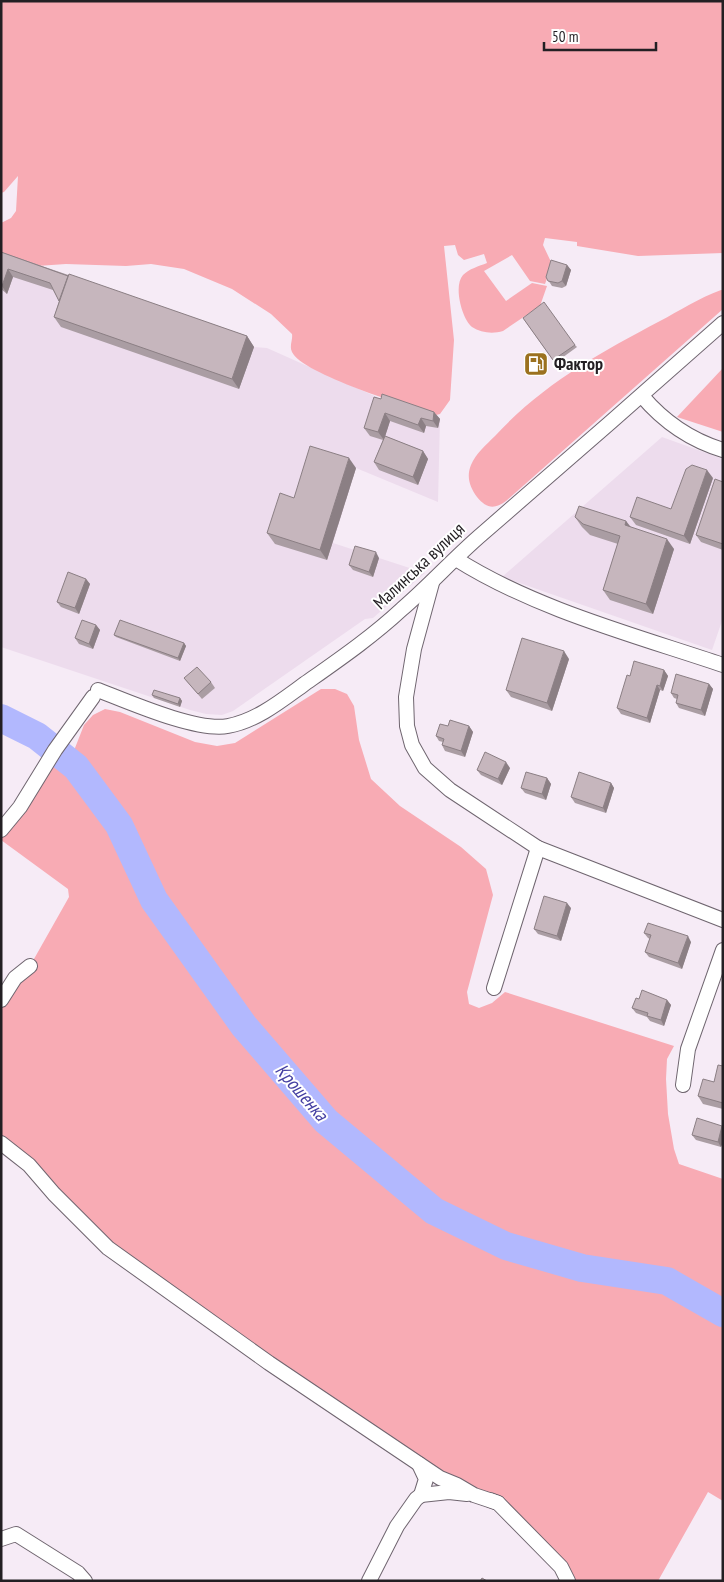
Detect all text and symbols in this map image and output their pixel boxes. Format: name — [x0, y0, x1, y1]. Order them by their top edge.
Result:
scale bar — [544, 20, 656, 52]
text: 50 m — [552, 27, 578, 46]
fuel station icon: Фактор — [523, 351, 549, 377]
place label: Фактор — [554, 352, 603, 375]
street label: Малинська вулиця — [368, 517, 469, 614]
water label: Крошенка — [271, 1058, 334, 1127]

